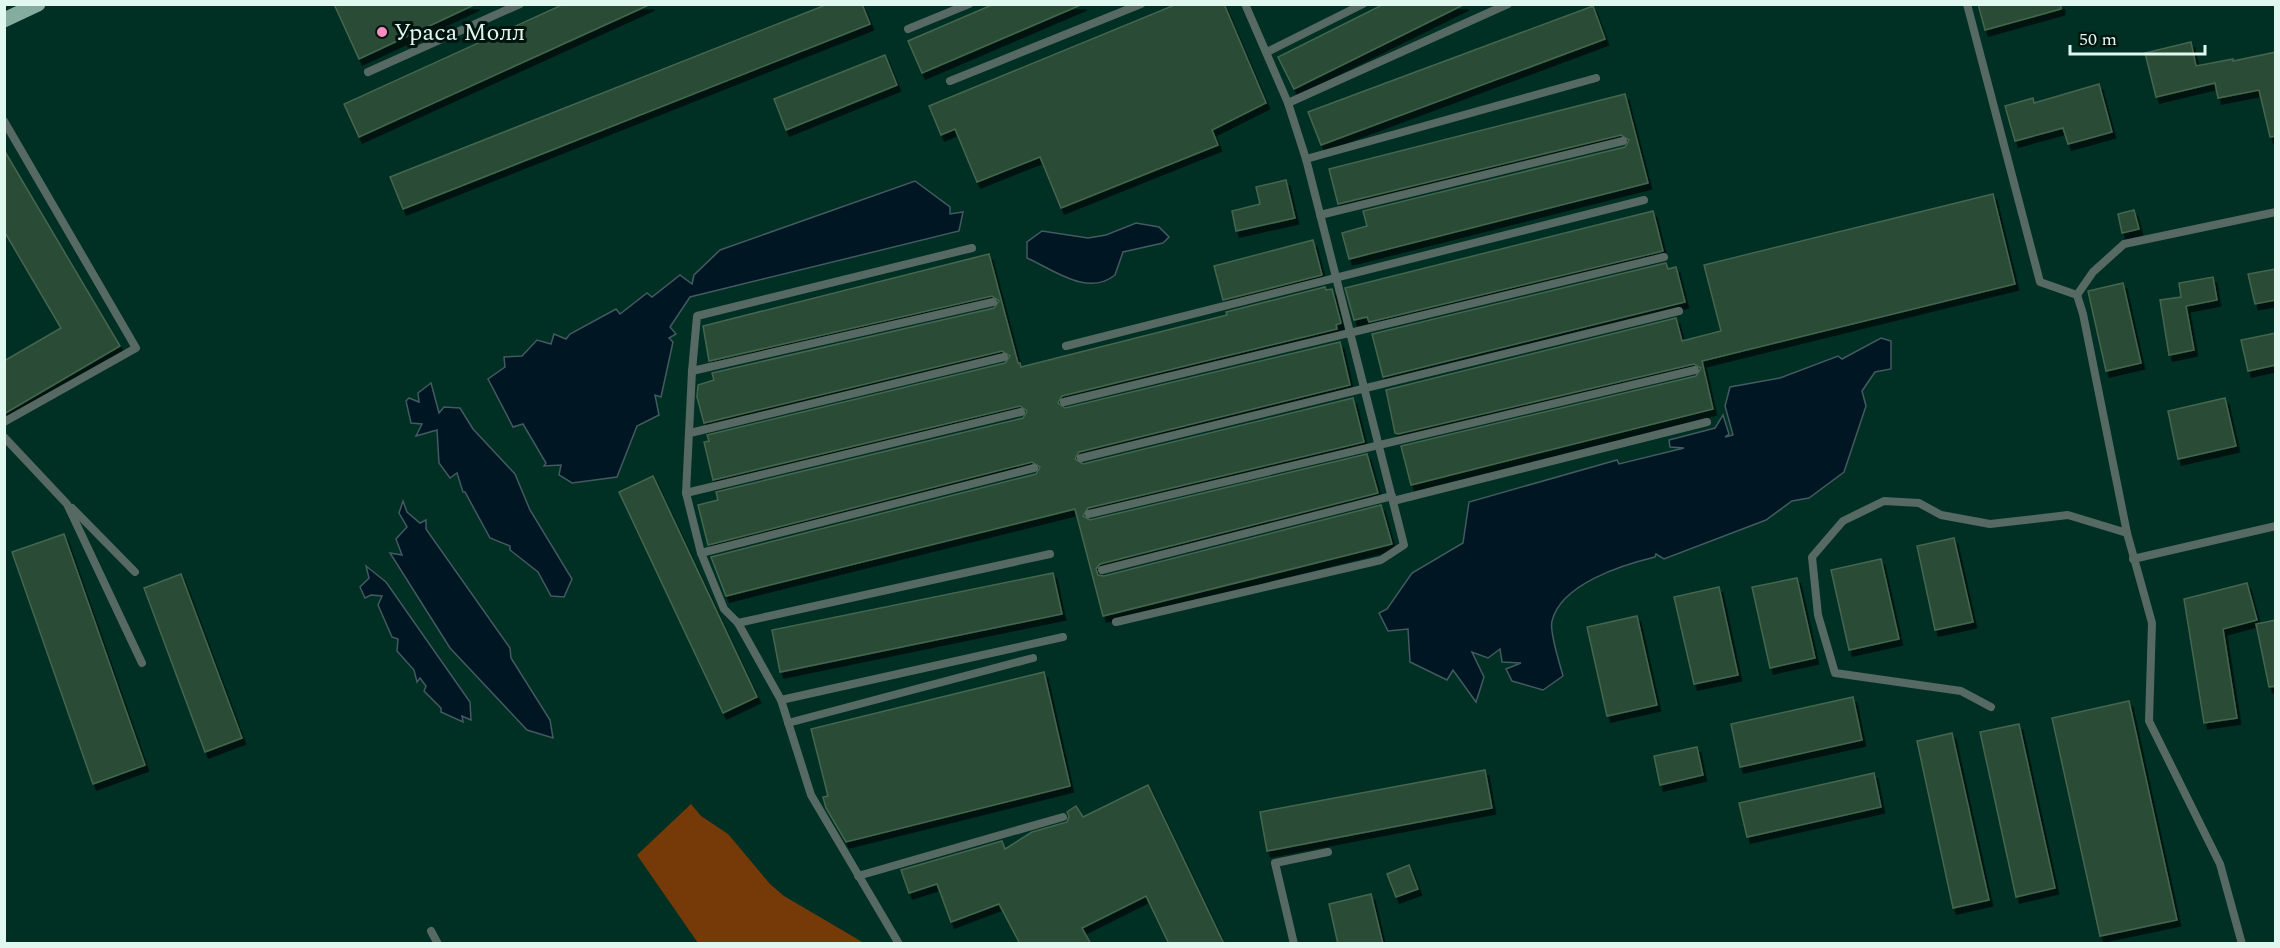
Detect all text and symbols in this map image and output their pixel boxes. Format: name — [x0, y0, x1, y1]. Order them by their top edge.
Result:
place label: Ураса Молл — [394, 15, 525, 51]
scale bar — [2070, 18, 2205, 56]
marker: Ураса Молл — [375, 25, 389, 39]
text: 50 m — [2079, 26, 2117, 53]

